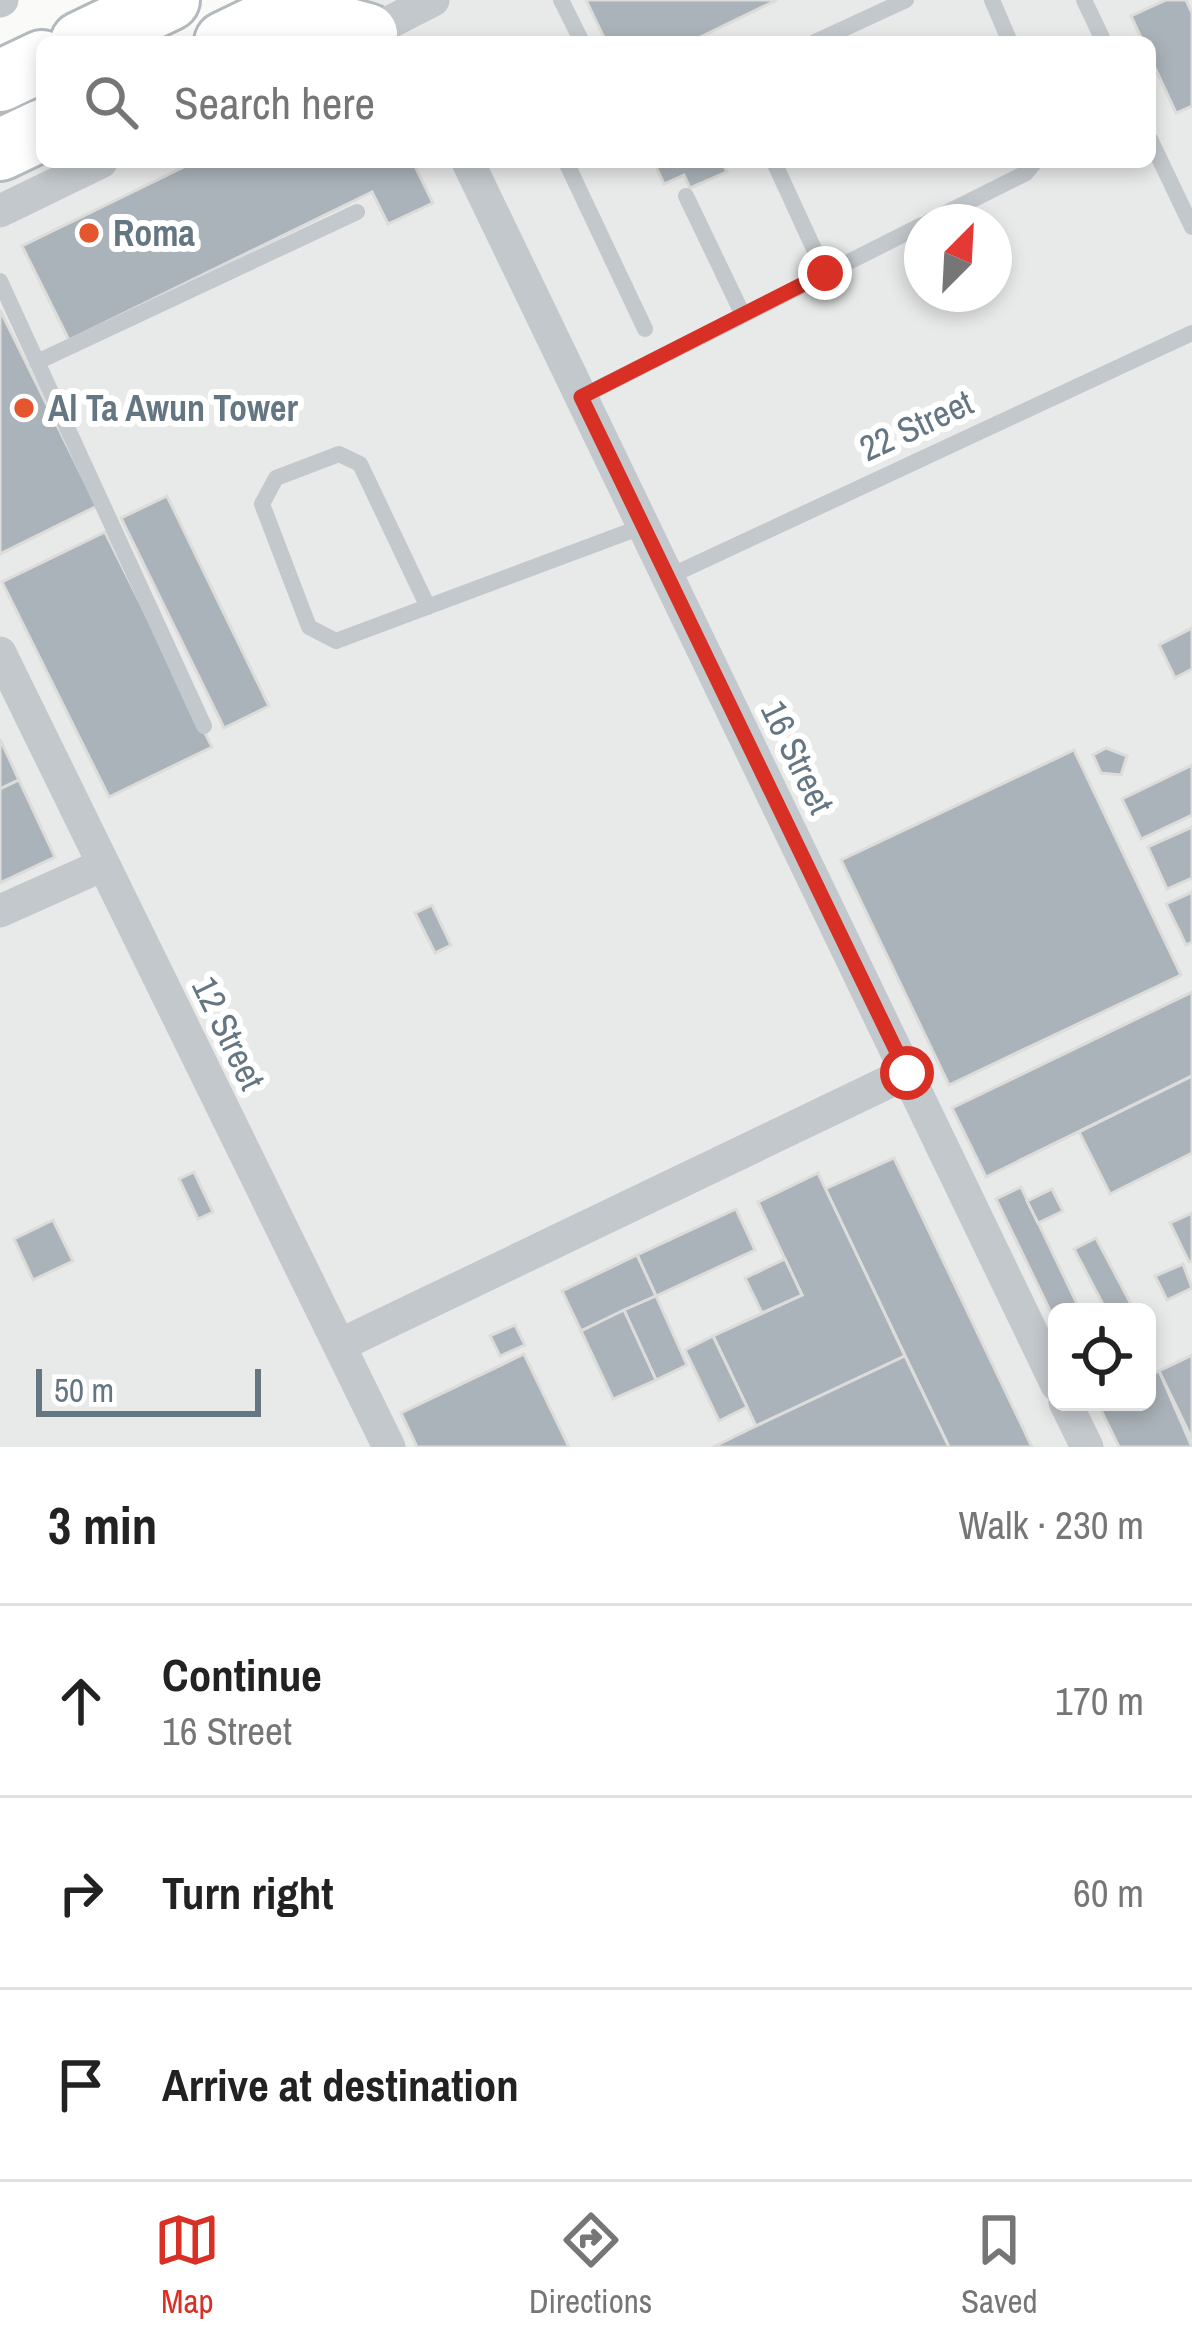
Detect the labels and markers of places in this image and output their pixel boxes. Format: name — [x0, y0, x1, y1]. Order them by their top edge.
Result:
place label: Roma — [113, 209, 196, 257]
marker: Roma — [76, 220, 102, 246]
place label: Al Ta Awun Tower — [48, 384, 299, 432]
marker: Al Ta Awun Tower — [11, 395, 37, 421]

